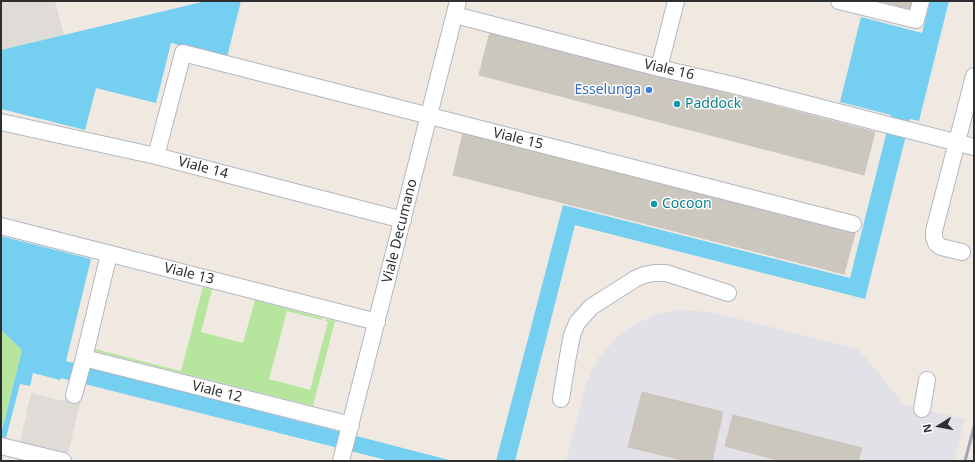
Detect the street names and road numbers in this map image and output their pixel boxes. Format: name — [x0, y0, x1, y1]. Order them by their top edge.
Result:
street label: Viale 16 — [642, 56, 696, 84]
street label: Viale 15 — [491, 125, 545, 153]
street label: Viale 14 — [176, 153, 230, 183]
street label: Viale Decumano — [379, 177, 421, 285]
street label: Viale 13 — [162, 260, 216, 288]
street label: Viale 12 — [190, 378, 244, 406]

